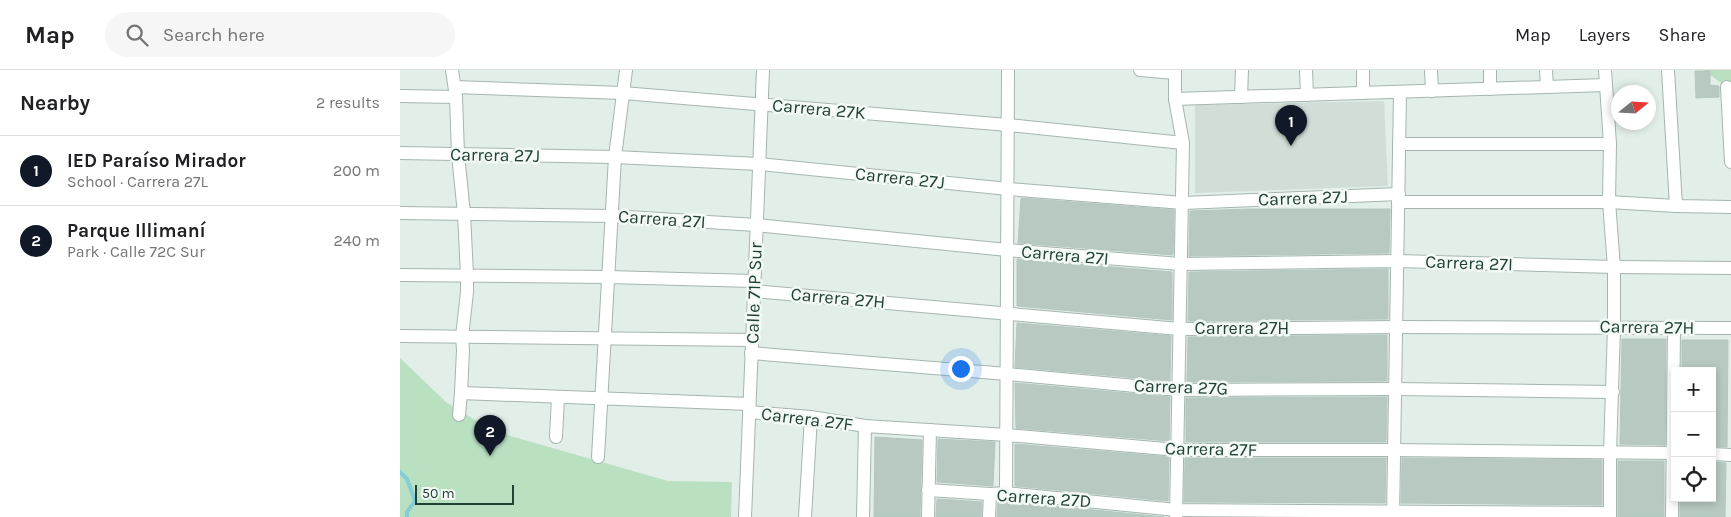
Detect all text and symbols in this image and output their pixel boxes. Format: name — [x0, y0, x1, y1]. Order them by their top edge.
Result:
search box — [105, 12, 455, 57]
text: Map — [25, 21, 75, 49]
icon: search — [123, 21, 151, 49]
text: Search here — [163, 24, 265, 46]
text: Map — [1515, 24, 1551, 46]
text: Layers — [1579, 24, 1631, 46]
text: Share — [1659, 24, 1706, 46]
north arrow — [1611, 85, 1656, 130]
text: Nearby — [20, 91, 90, 115]
text: 2 results — [316, 93, 380, 112]
street label: Carrera 27K — [771, 94, 867, 124]
pin: 1 — [1275, 105, 1307, 146]
street label: Carrera 27J — [450, 143, 540, 167]
text: IED Paraíso Mirador — [67, 150, 246, 172]
text: 1 — [33, 161, 39, 180]
text: 200 m — [333, 161, 380, 180]
street label: Carrera 27J — [854, 162, 946, 194]
text: School · Carrera 27L — [67, 172, 208, 191]
street label: Carrera 27J — [1258, 185, 1348, 211]
street label: Carrera 27I — [617, 205, 707, 233]
text: Parque Illimaní — [67, 220, 206, 242]
text: 2 — [31, 231, 41, 250]
text: 240 m — [334, 231, 380, 250]
street label: Carrera 27I — [1020, 240, 1110, 270]
street label: Calle 71P Sur — [741, 241, 767, 344]
text: Park · Calle 72C Sur — [67, 242, 205, 261]
street label: Carrera 27I — [1425, 250, 1513, 276]
street label: Carrera 27H — [790, 283, 886, 313]
street label: Carrera 27H — [1599, 315, 1695, 339]
street label: Carrera 27H — [1195, 317, 1289, 339]
your location — [948, 356, 974, 382]
map controls — [1671, 367, 1716, 502]
button: + — [1671, 367, 1716, 412]
street label: Carrera 27G — [1133, 374, 1229, 400]
street label: Carrera 27F — [760, 402, 854, 436]
button: − — [1671, 412, 1716, 457]
pin: 2 — [474, 415, 506, 456]
street label: Carrera 27F — [1165, 437, 1257, 461]
button: locate — [1671, 457, 1716, 502]
scale bar — [415, 482, 514, 505]
street label: Carrera 27D — [996, 484, 1092, 512]
text: 50 m — [422, 485, 455, 502]

